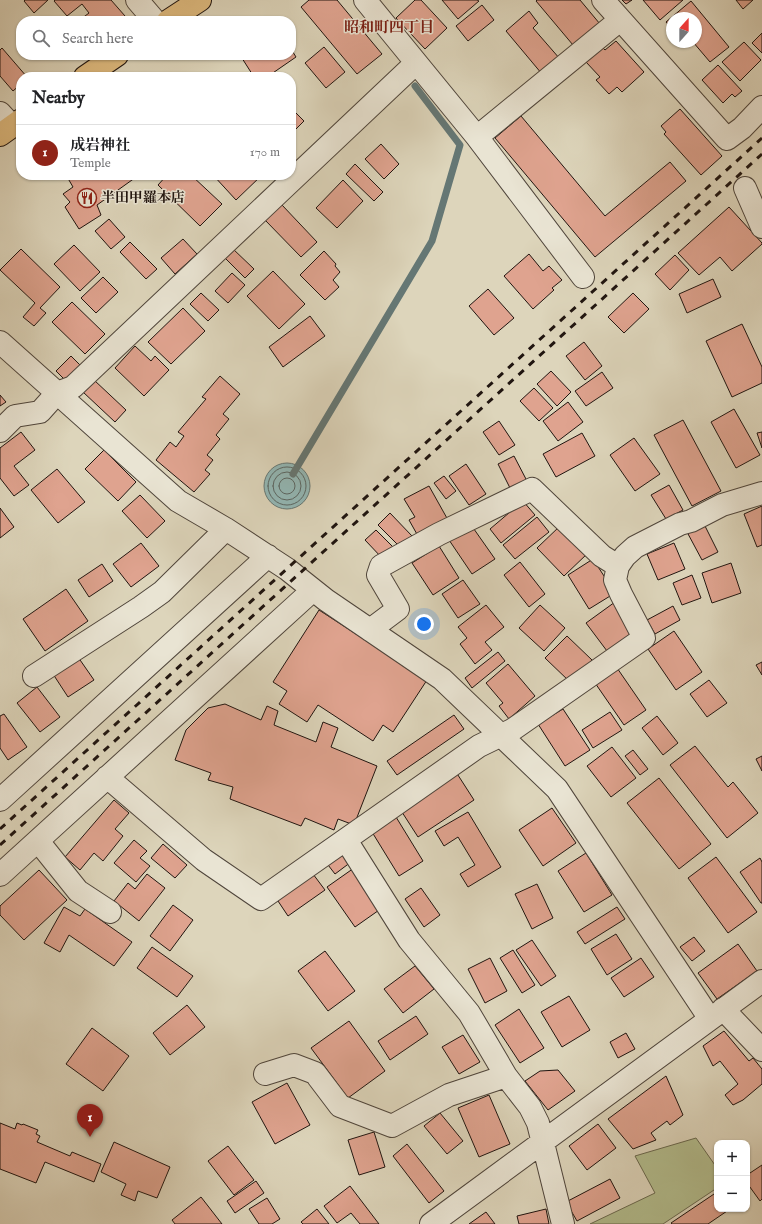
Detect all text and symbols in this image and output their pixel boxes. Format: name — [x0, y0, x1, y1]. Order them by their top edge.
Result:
north arrow — [666, 12, 702, 48]
search box — [16, 16, 296, 60]
district label: 昭和町四丁目 — [344, 18, 434, 37]
icon: search — [30, 27, 52, 49]
text: Search here — [62, 29, 133, 48]
text: Nearby — [32, 88, 85, 109]
text: 成岩神社 — [70, 136, 130, 155]
text: 1 — [43, 144, 47, 161]
text: 170 m — [250, 144, 280, 161]
text: Temple — [70, 155, 111, 172]
restaurant icon: 半田甲羅本店 — [76, 187, 98, 209]
place label: 半田甲羅本店 — [101, 189, 185, 207]
your location — [414, 614, 434, 634]
pin: 1 — [77, 1104, 103, 1137]
map controls — [714, 1140, 750, 1212]
button: + — [714, 1140, 750, 1176]
button: − — [714, 1176, 750, 1212]

